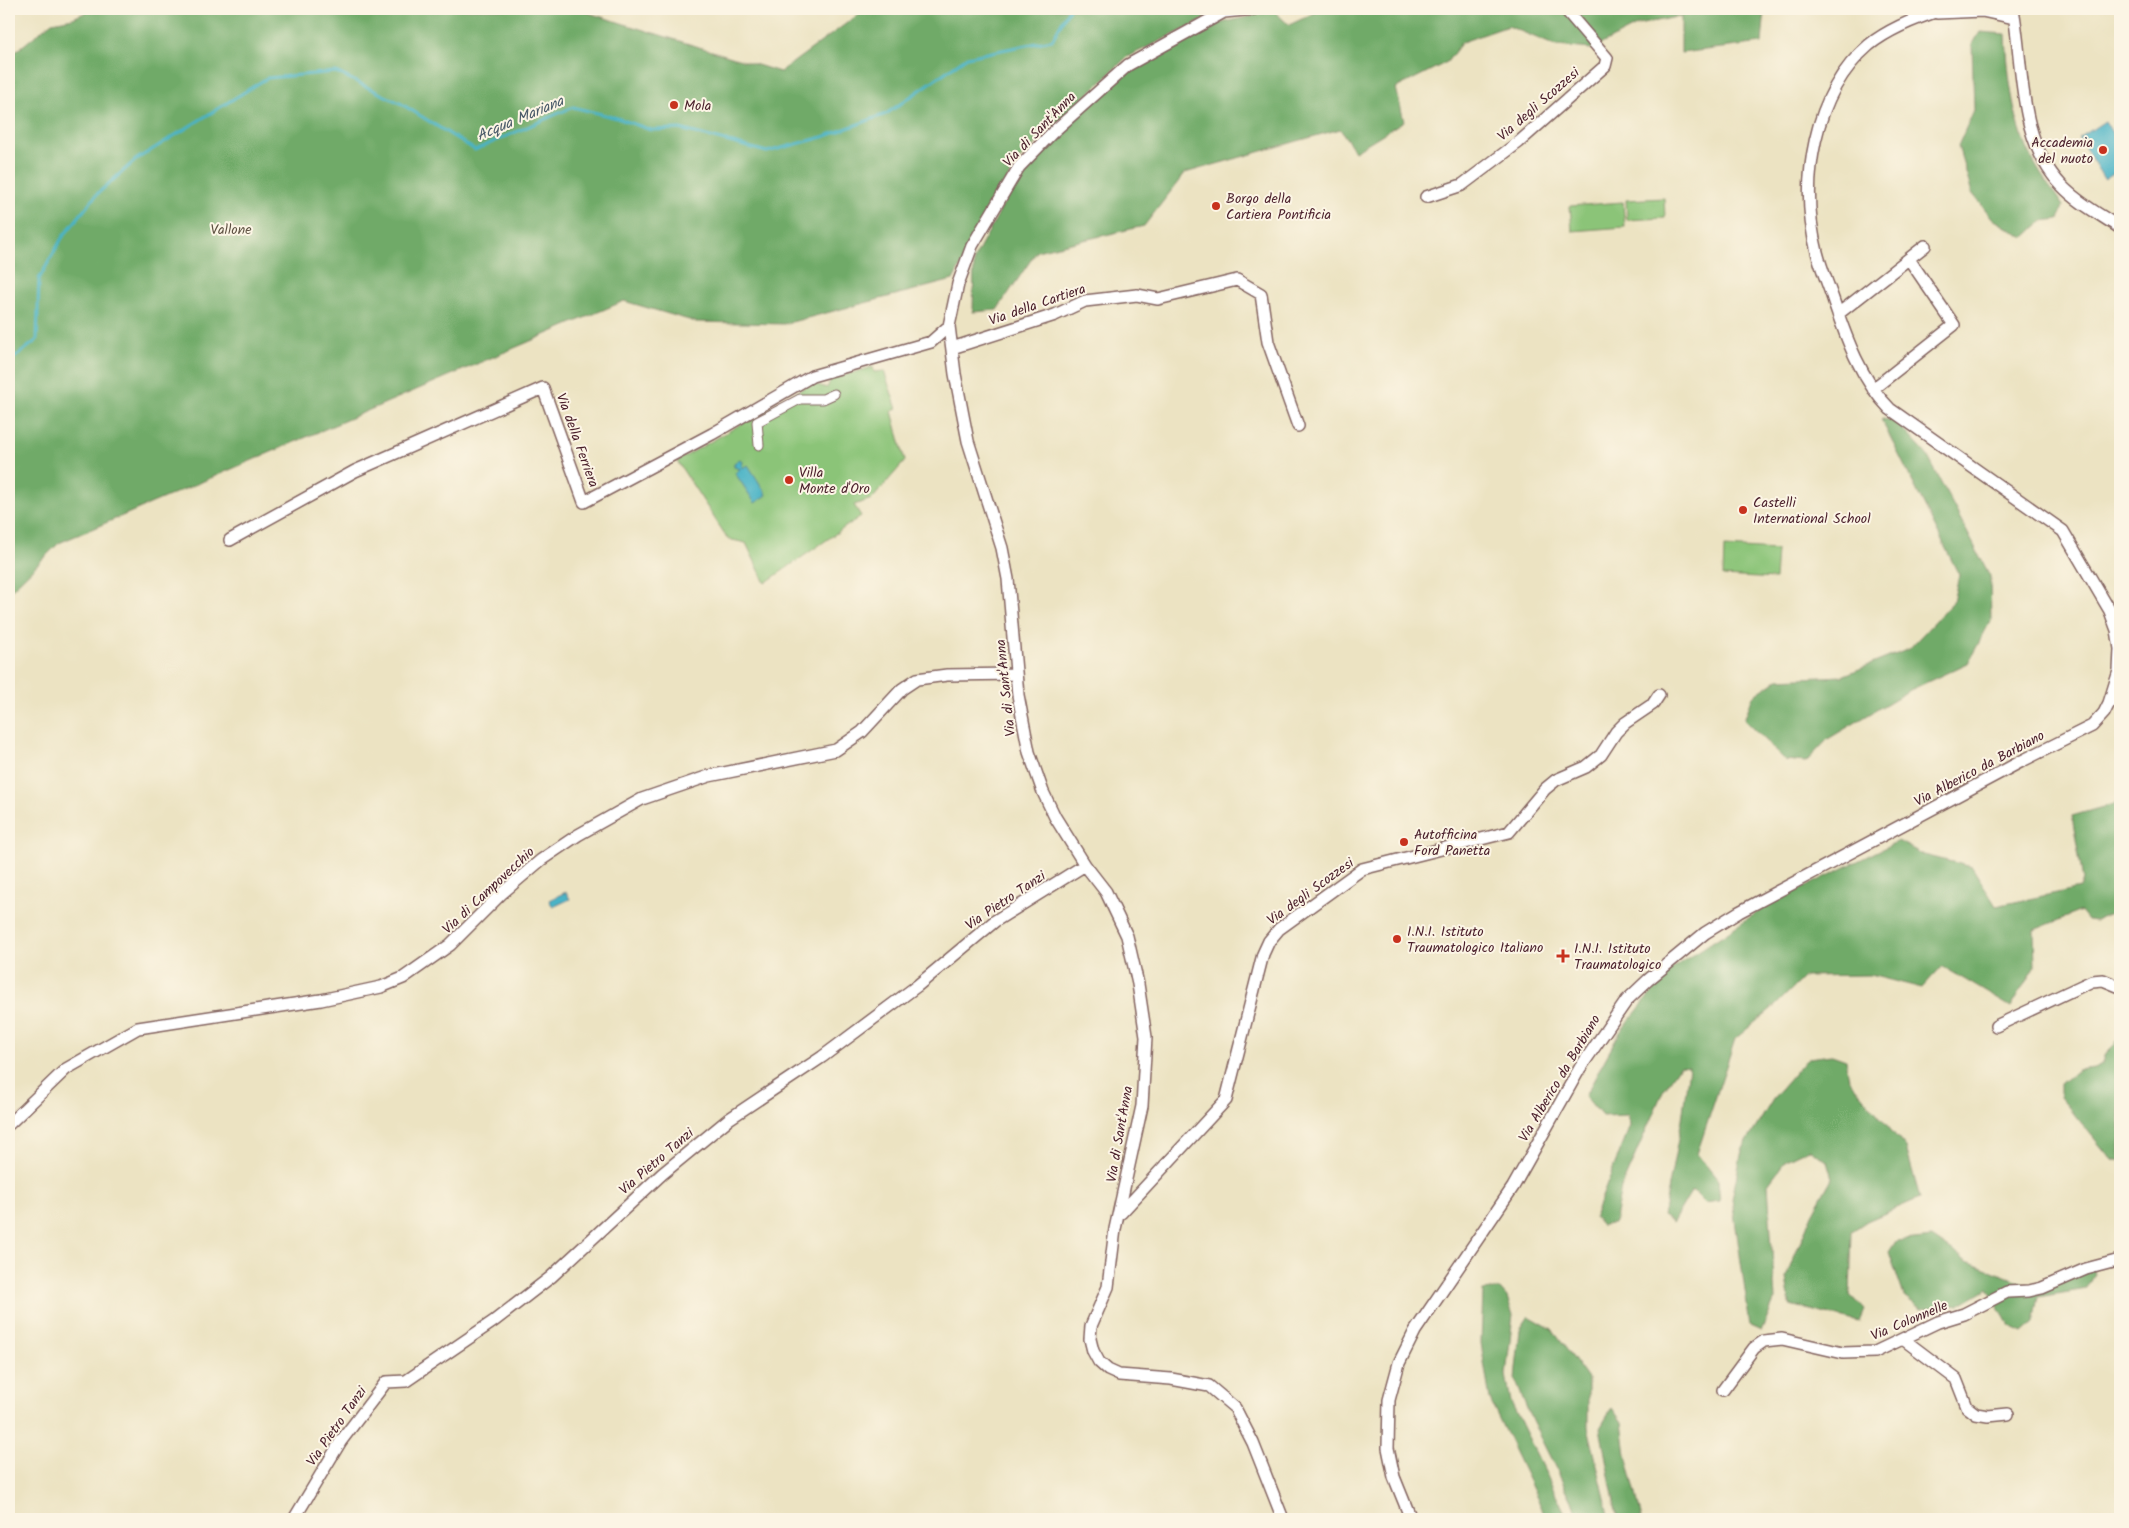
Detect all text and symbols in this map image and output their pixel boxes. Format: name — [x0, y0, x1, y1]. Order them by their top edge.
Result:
street label: Via degli Scozzesi — [1492, 62, 1585, 147]
street label: Via di Sant'Anna — [998, 87, 1082, 173]
water label: Acqua Mariana — [473, 89, 569, 148]
place label: Mola — [684, 95, 711, 117]
marker: Mola — [668, 99, 680, 111]
place label: Accademia del nuoto — [2031, 132, 2093, 170]
marker: Accademia del nuoto — [2097, 144, 2109, 156]
place label: Borgo della Cartiera Pontificia — [1226, 188, 1331, 226]
marker: Borgo della Cartiera Pontificia — [1210, 200, 1222, 212]
park label: Vallone — [211, 219, 252, 241]
street label: Via della Cartiera — [986, 278, 1089, 332]
street label: Via della Ferriera — [550, 390, 604, 491]
place label: Villa Monte d'Oro — [799, 462, 870, 500]
marker: Villa Monte d'Oro — [783, 474, 795, 486]
place label: Castelli International School — [1753, 492, 1871, 530]
marker: Castelli International School — [1737, 504, 1749, 516]
street label: Via di Sant'Anna — [990, 638, 1022, 738]
street label: Via Alberico da Barbiano — [1910, 725, 2049, 813]
place label: Autofficina Ford Panetta — [1414, 824, 1490, 862]
marker: Autofficina Ford Panetta — [1398, 836, 1410, 848]
street label: Via di Campovecchio — [437, 842, 540, 940]
street label: Via degli Scozzesi — [1262, 852, 1359, 931]
street label: Via Pietro Tanzi — [961, 865, 1051, 936]
place label: I.N.I. Istituto Traumatologico Italiano — [1407, 921, 1543, 959]
marker: I.N.I. Istituto Traumatologico Italiano — [1391, 933, 1403, 945]
place label: I.N.I. Istituto Traumatologico — [1574, 938, 1661, 976]
marker: I.N.I. Istituto Traumatologico — [1556, 949, 1570, 963]
street label: Via Alberico da Barbiano — [1513, 1011, 1607, 1146]
street label: Via di Sant'Anna — [1101, 1084, 1139, 1184]
street label: Via Pietro Tanzi — [614, 1122, 700, 1201]
street label: Via Colonnelle — [1867, 1295, 1952, 1347]
street label: Via Pietro Tanzi — [301, 1382, 373, 1471]

